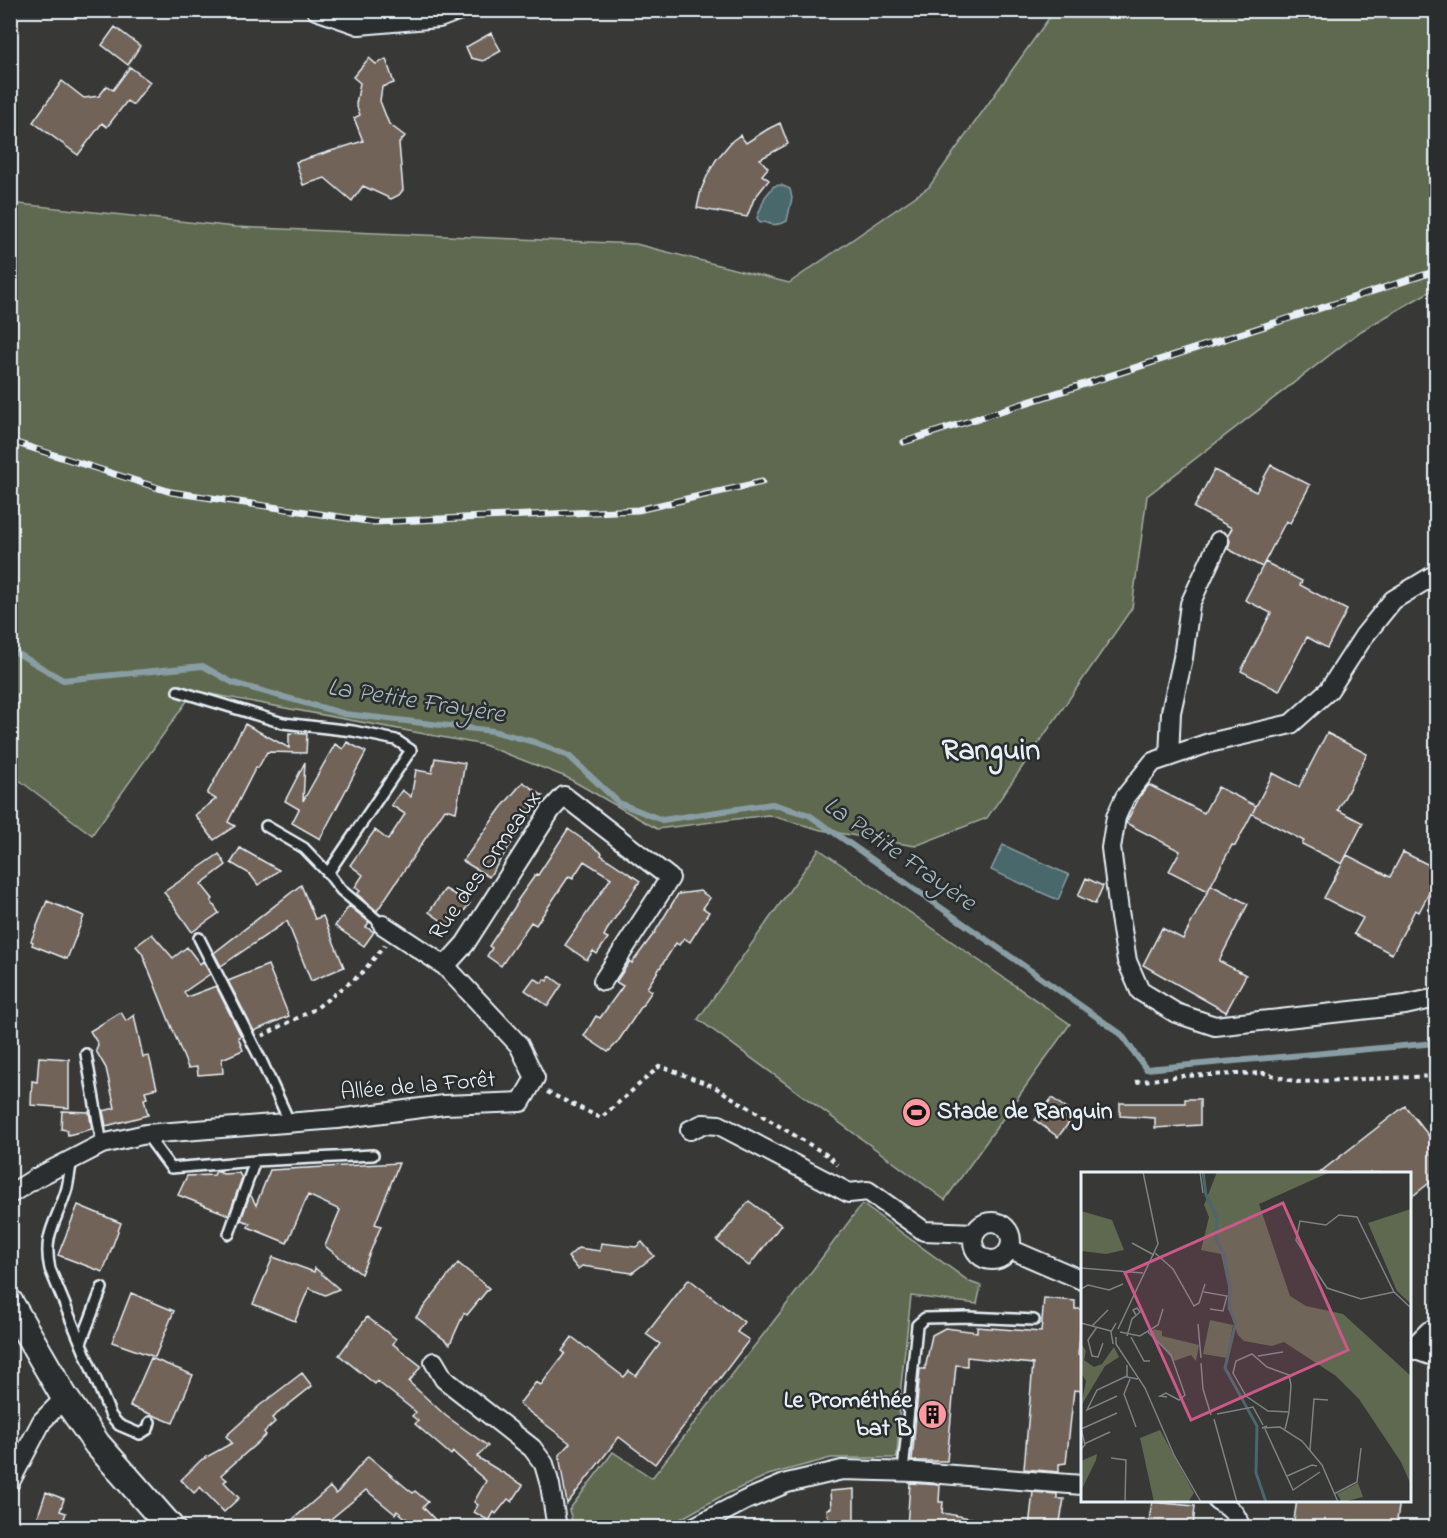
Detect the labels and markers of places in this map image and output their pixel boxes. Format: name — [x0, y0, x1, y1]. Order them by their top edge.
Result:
place label: Stade de Ranguin — [937, 1095, 1113, 1131]
sports icon: Stade de Ranguin — [900, 1096, 932, 1128]
place label: Le Prométhée bat B — [784, 1384, 913, 1447]
building icon: Le Prométhée bat B — [917, 1399, 949, 1431]

